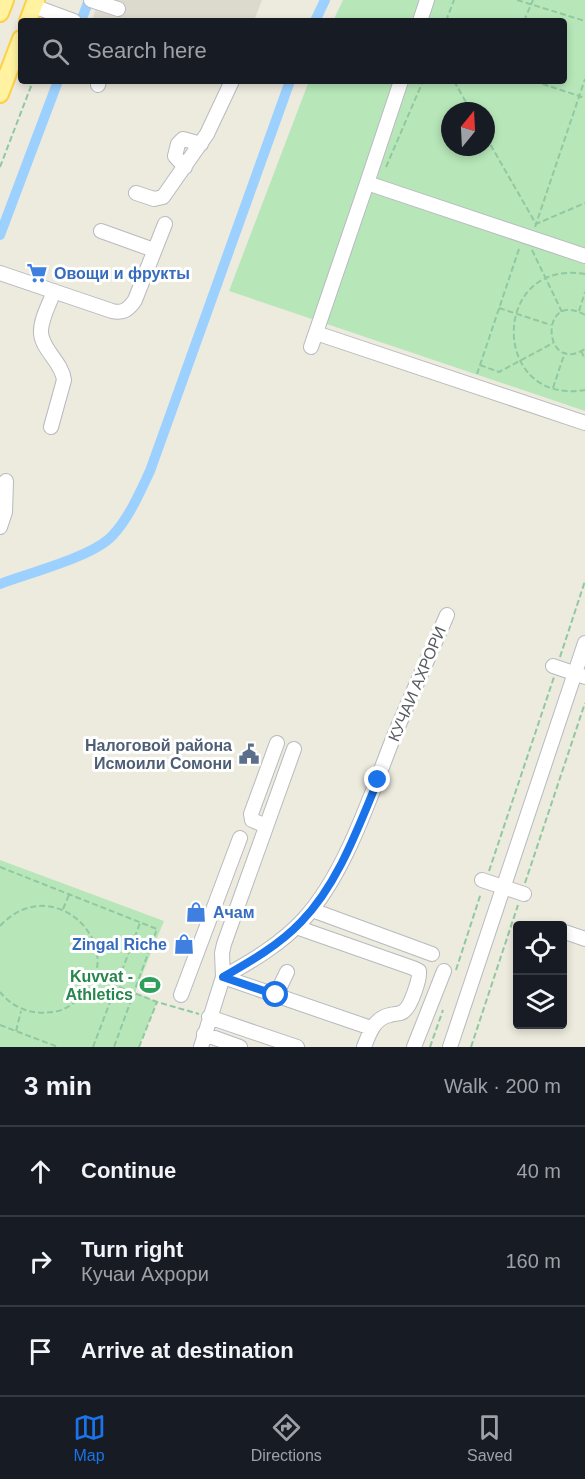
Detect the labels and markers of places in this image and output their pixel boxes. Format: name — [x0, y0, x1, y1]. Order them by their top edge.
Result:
supermarket icon: Овощи и фрукты — [25, 261, 49, 285]
place label: Овощи и фрукты — [54, 265, 190, 282]
place label: Налоговой района Исмоили Сомони — [85, 737, 232, 772]
public building icon: Налоговой района Исмоили Сомони — [237, 742, 261, 766]
shop icon: Ачам — [184, 900, 208, 924]
place label: Ачам — [213, 904, 255, 921]
shop icon: Zingal Riche — [172, 932, 196, 956]
place label: Zingal Riche — [72, 936, 167, 953]
place label: Kuvvat - Athletics — [65, 968, 133, 1003]
sports icon: Kuvvat - Athletics — [138, 973, 162, 997]

